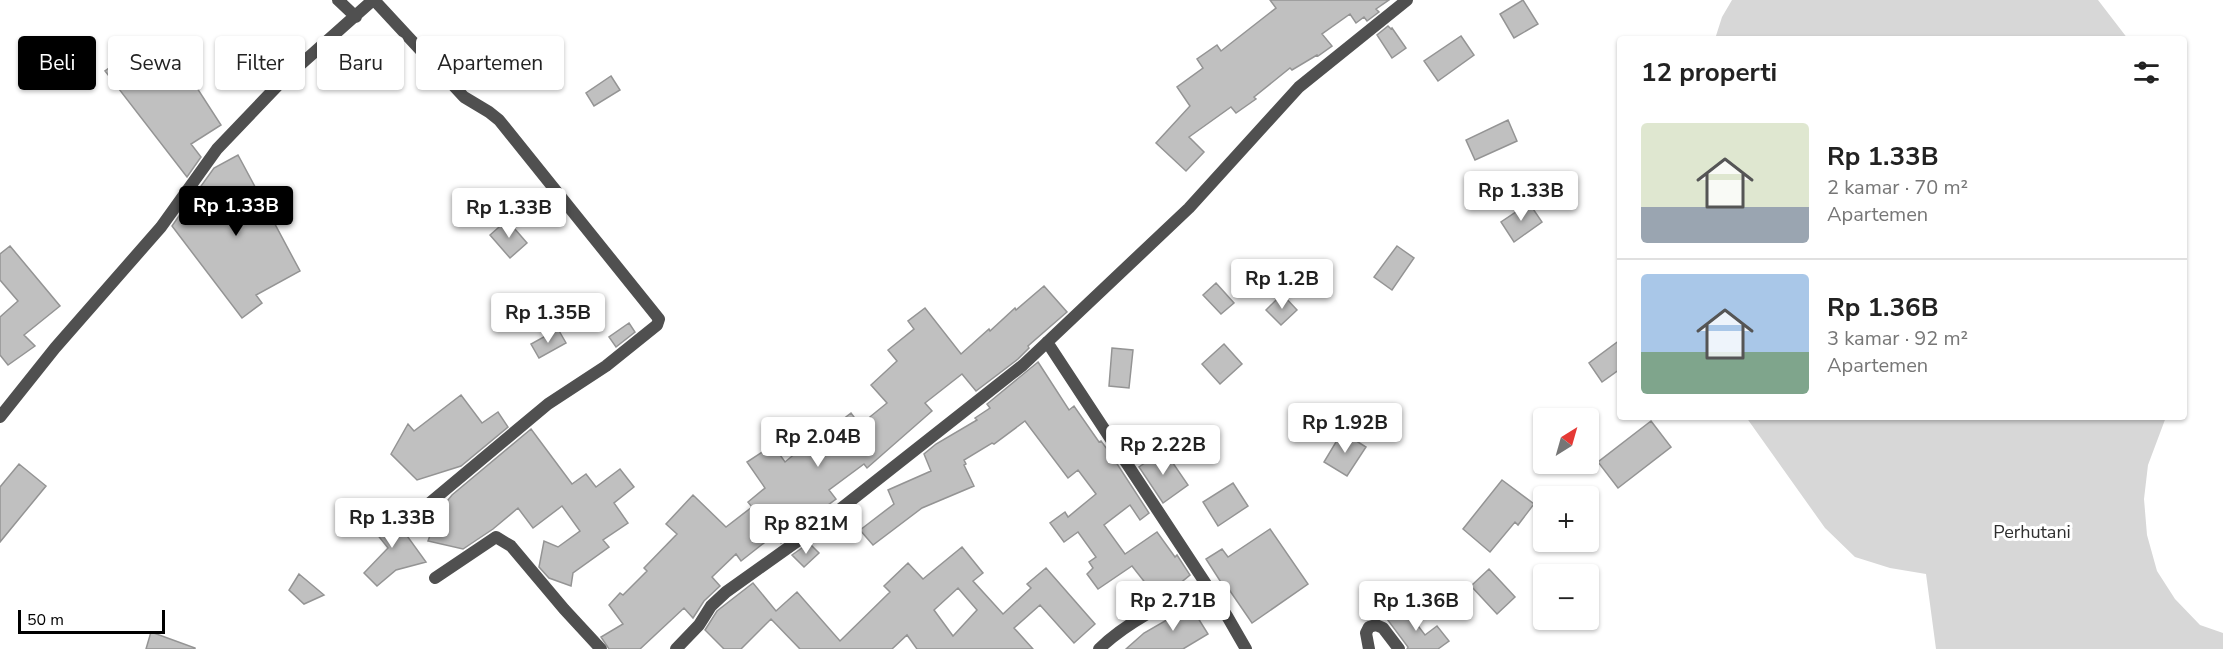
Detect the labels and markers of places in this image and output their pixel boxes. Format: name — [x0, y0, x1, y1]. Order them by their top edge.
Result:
pin: Rp 1.33B — [1459, 171, 1583, 222]
pin: Rp 1.33B — [174, 186, 298, 237]
pin: Rp 1.33B — [447, 188, 571, 239]
pin: Rp 1.2B — [1227, 259, 1337, 310]
pin: Rp 1.35B — [486, 293, 610, 344]
pin: Rp 1.92B — [1283, 403, 1407, 454]
pin: Rp 2.04B — [756, 417, 880, 468]
pin: Rp 2.22B — [1101, 425, 1225, 476]
pin: Rp 1.33B — [330, 498, 454, 549]
pin: Rp 821M — [751, 504, 861, 555]
pin: Rp 2.71B — [1111, 581, 1235, 632]
pin: Rp 1.36B — [1354, 581, 1478, 632]

